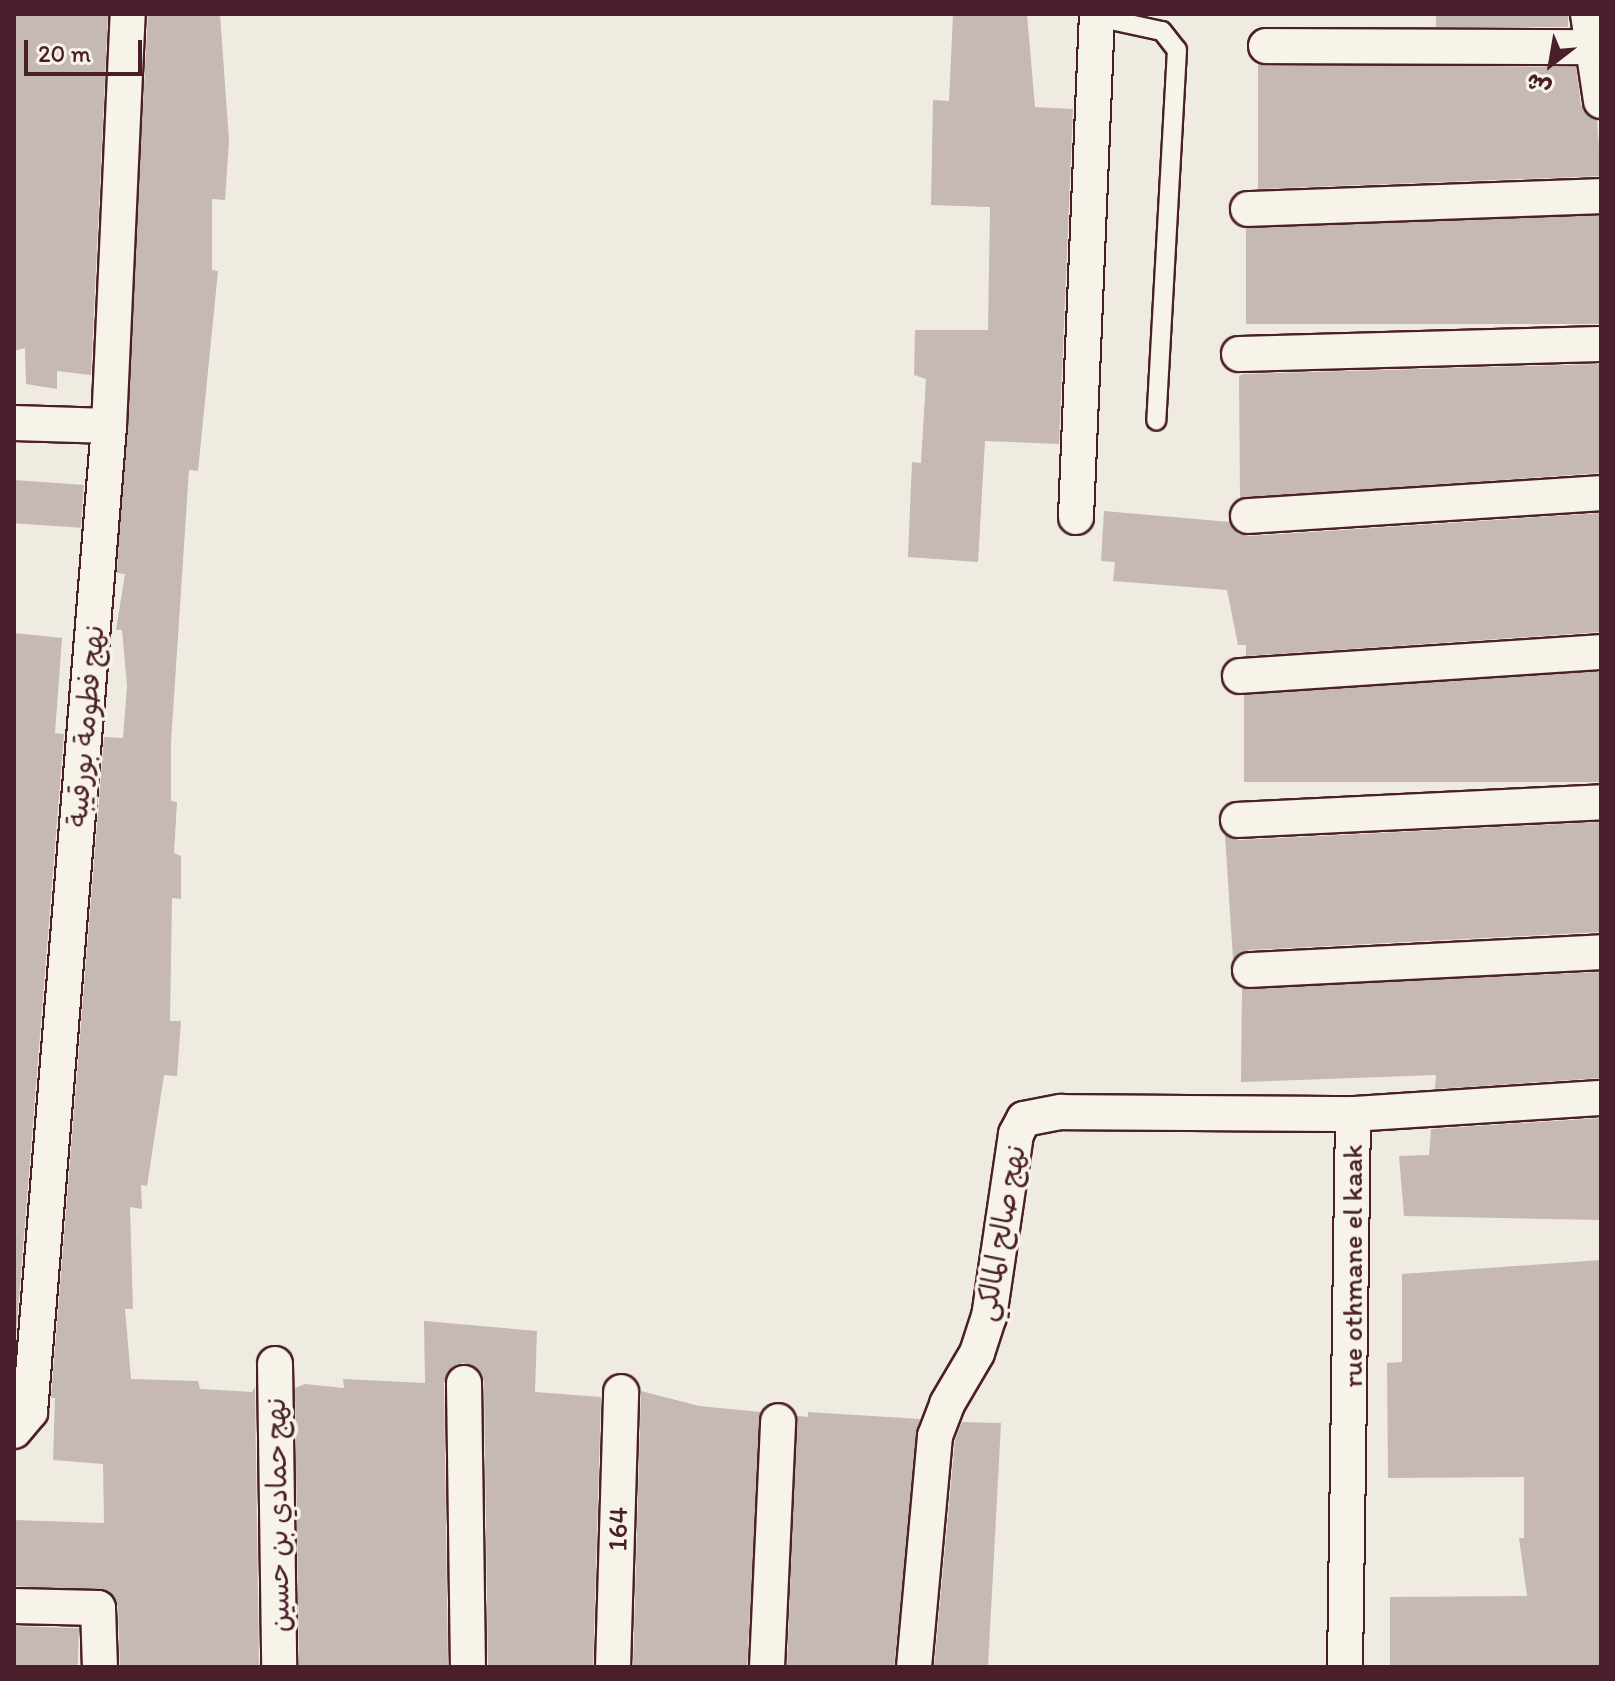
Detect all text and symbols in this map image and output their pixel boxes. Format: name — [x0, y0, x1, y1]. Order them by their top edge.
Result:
scale bar — [28, 24, 146, 74]
north arrow — [1511, 24, 1591, 104]
text: 20 m — [38, 39, 91, 68]
text: ش — [1521, 67, 1556, 103]
street label: نهج فطومة بورقيبة — [59, 624, 111, 828]
street label: نهج صالح المالكي — [968, 1142, 1032, 1324]
street label: rue othmane el kaak — [1335, 1145, 1369, 1387]
street label: نهج حمادي بن حسين — [258, 1397, 296, 1633]
street label: 164 — [600, 1506, 634, 1552]

